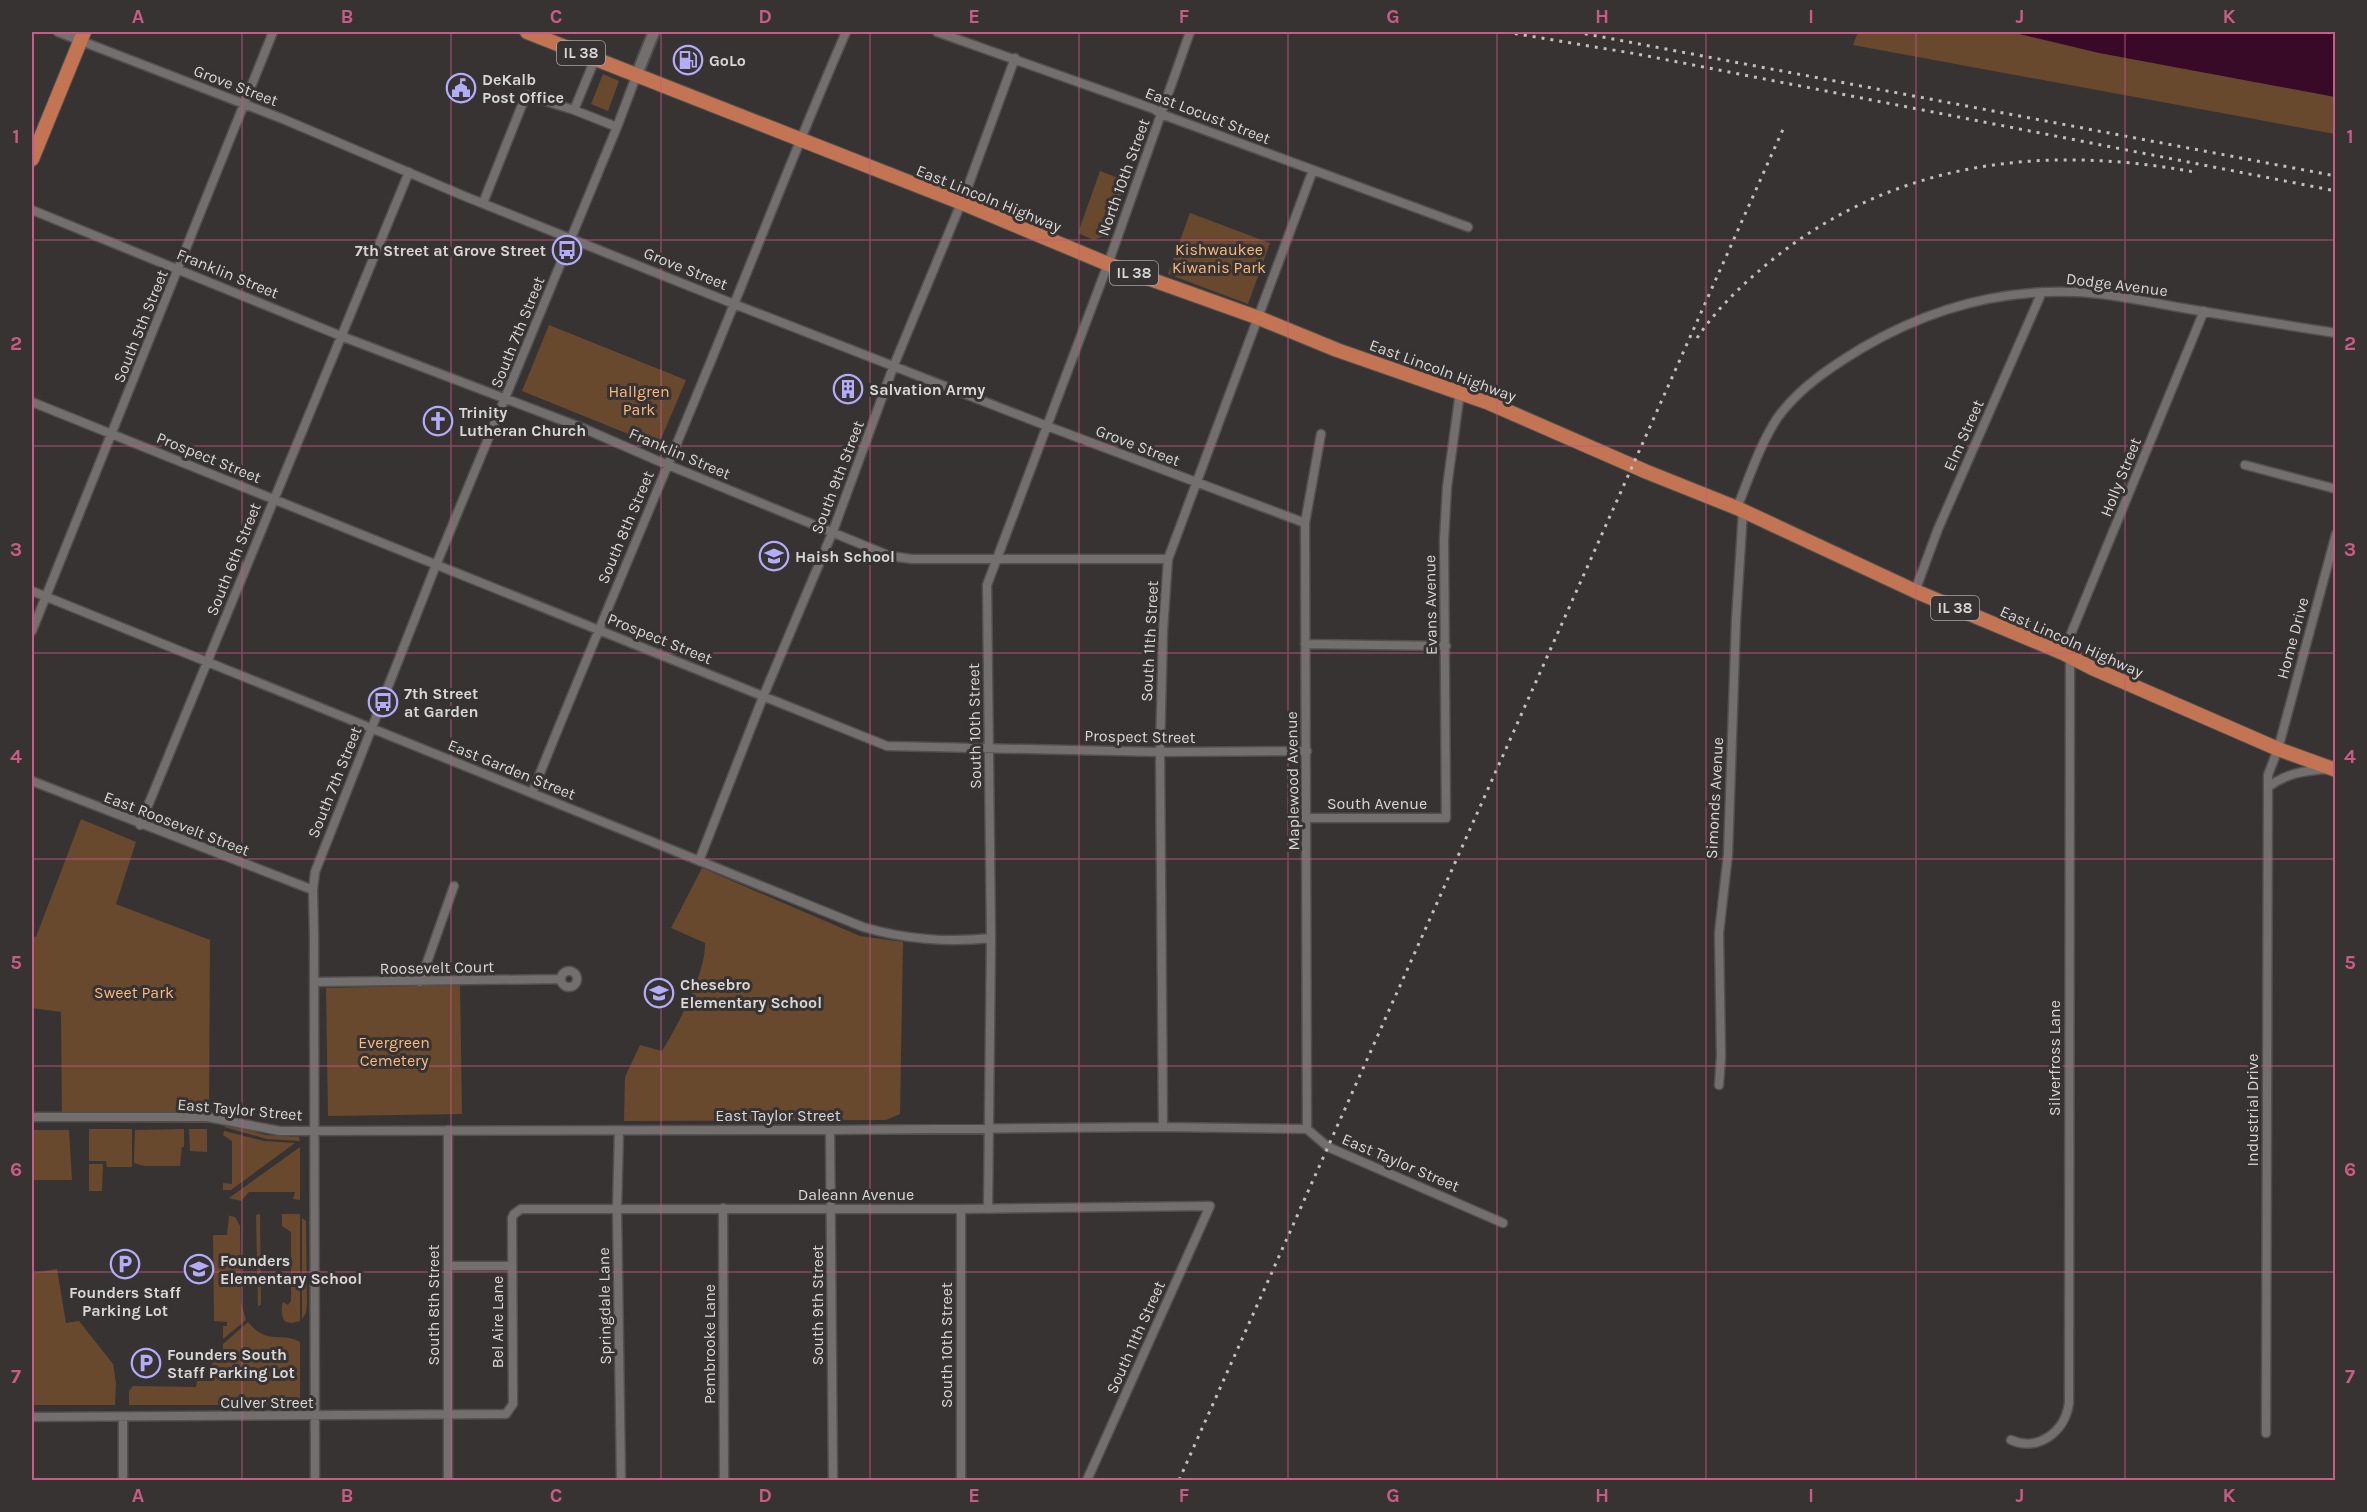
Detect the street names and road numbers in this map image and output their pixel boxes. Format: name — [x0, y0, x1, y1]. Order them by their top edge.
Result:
road number: IL 38 — [557, 41, 605, 65]
street label: Grove Street — [191, 61, 281, 110]
street label: East Locust Street — [1143, 83, 1273, 148]
street label: North 10th Street — [1093, 116, 1153, 238]
street label: East Lincoln Highway — [913, 161, 1065, 236]
street label: Grove Street — [641, 243, 731, 294]
street label: Franklin Street — [174, 244, 282, 303]
road number: IL 38 — [1110, 261, 1158, 285]
street label: South 5th Street — [109, 267, 172, 385]
street label: Dodge Avenue — [2065, 269, 2169, 300]
street label: South 7th Street — [486, 274, 548, 391]
street label: East Lincoln Highway — [1367, 335, 1519, 406]
street label: Elm Street — [1939, 397, 1988, 474]
street label: South 9th Street — [807, 418, 868, 537]
street label: Grove Street — [1093, 421, 1183, 470]
street label: Franklin Street — [626, 424, 733, 483]
street label: Prospect Street — [154, 428, 264, 487]
street label: Holly Street — [2096, 435, 2145, 519]
street label: South 8th Street — [593, 468, 658, 587]
street label: South 6th Street — [202, 500, 265, 618]
street label: Evans Avenue — [1420, 555, 1441, 655]
street label: South 11th Street — [1137, 580, 1162, 702]
street label: Home Drive — [2272, 595, 2313, 681]
road number: IL 38 — [1931, 596, 1979, 620]
street label: East Lincoln Highway — [1997, 601, 2147, 682]
street label: Prospect Street — [605, 609, 715, 668]
street label: South 10th Street — [964, 663, 985, 789]
street label: Maplewood Avenue — [1282, 711, 1303, 851]
street label: South 7th Street — [303, 724, 365, 841]
street label: Prospect Street — [1084, 726, 1196, 747]
street label: East Garden Street — [445, 735, 578, 804]
street label: Simonds Avenue — [1702, 737, 1727, 860]
street label: East Roosevelt Street — [101, 787, 252, 860]
street label: South Avenue — [1327, 794, 1427, 813]
street label: Roosevelt Court — [380, 957, 494, 978]
street label: Silverfross Lane — [2045, 1000, 2064, 1116]
street label: Industrial Drive — [2243, 1054, 2262, 1166]
street label: East Taylor Street — [177, 1095, 303, 1124]
street label: East Taylor Street — [715, 1106, 841, 1125]
street label: East Taylor Street — [1339, 1129, 1462, 1196]
street label: Daleann Avenue — [798, 1185, 914, 1204]
street label: South 8th Street — [424, 1245, 443, 1365]
street label: South 9th Street — [808, 1245, 827, 1365]
street label: Springdale Lane — [594, 1247, 615, 1365]
street label: Bel Aire Lane — [488, 1276, 507, 1368]
street label: South 11th Street — [1102, 1278, 1169, 1397]
street label: South 10th Street — [937, 1282, 956, 1408]
street label: Pembrooke Lane — [700, 1284, 719, 1404]
street label: Culver Street — [220, 1393, 314, 1412]

